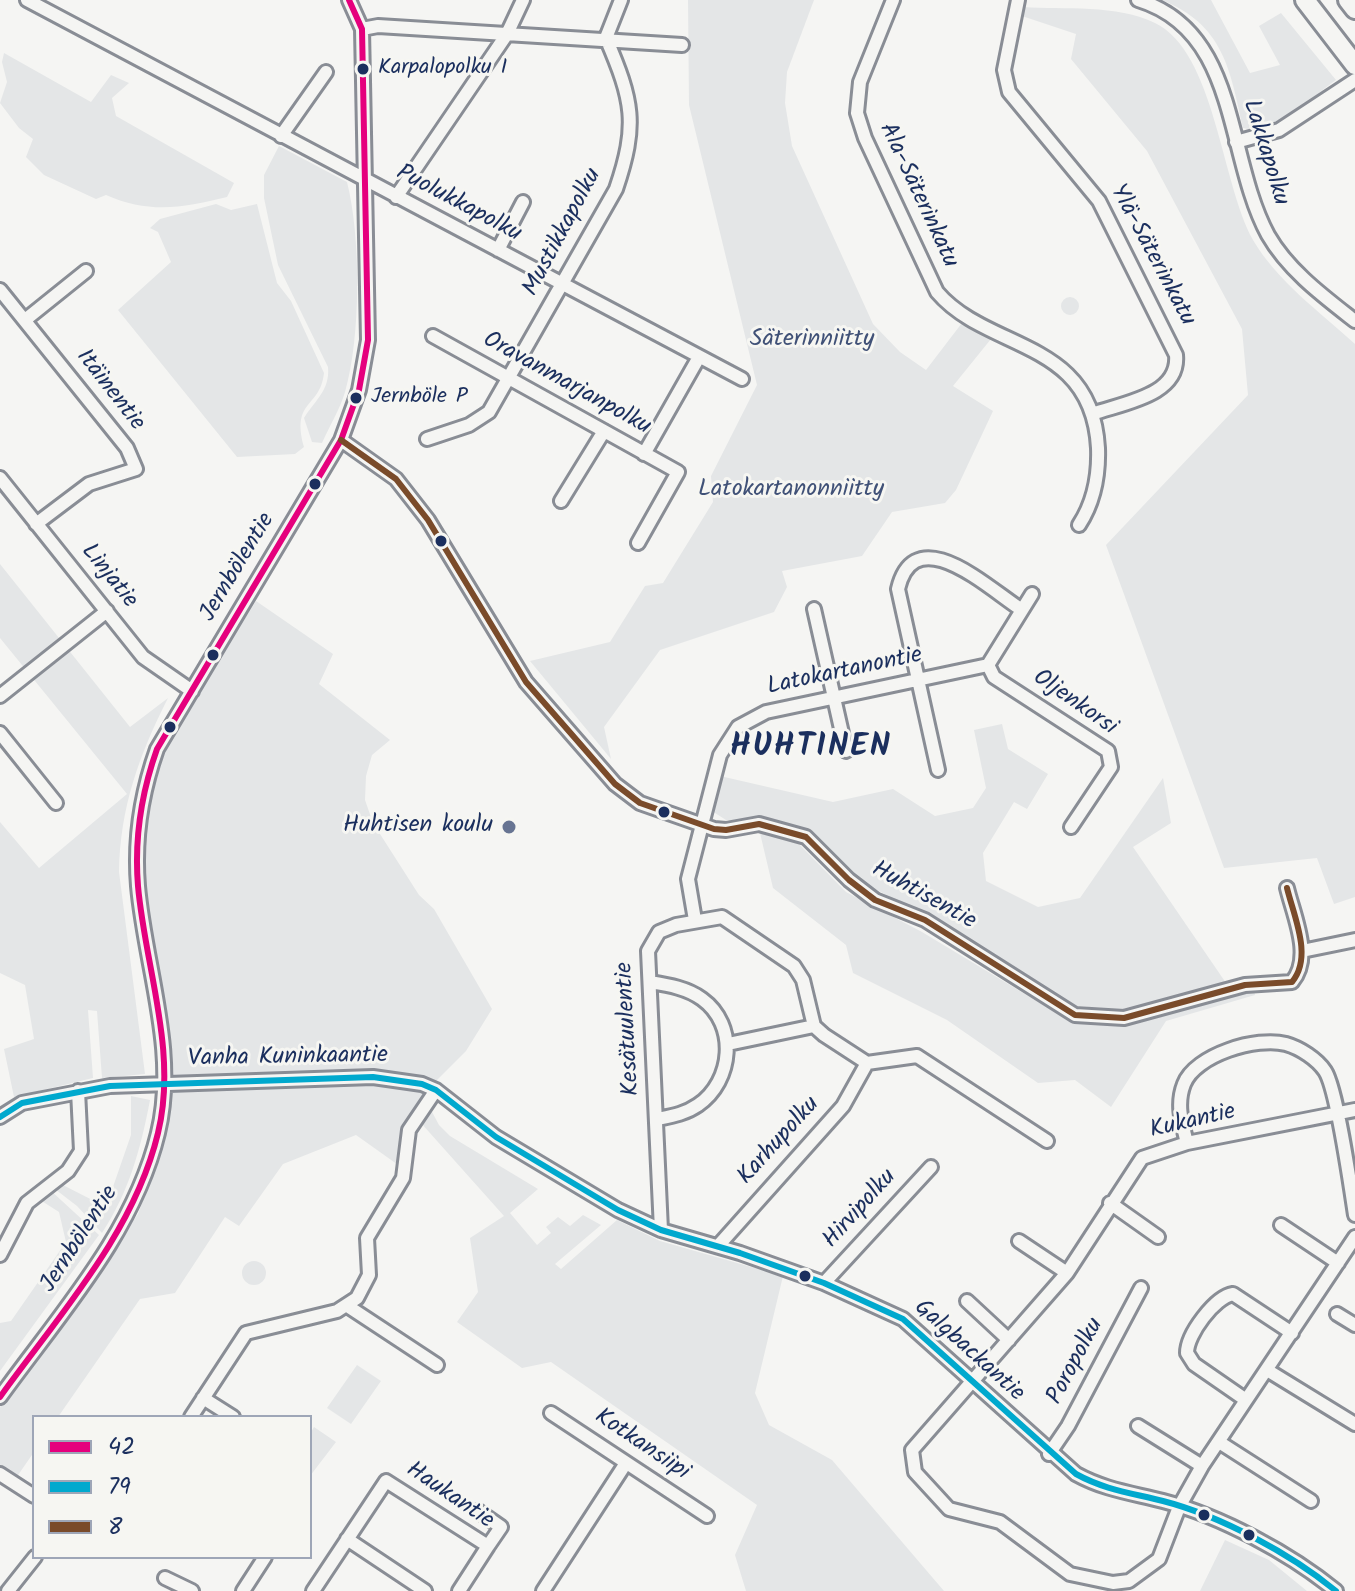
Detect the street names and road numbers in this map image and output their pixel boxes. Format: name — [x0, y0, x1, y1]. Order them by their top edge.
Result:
street label: Lakkapolku — [1234, 97, 1294, 209]
street label: Ala-Säterinkatu — [871, 119, 963, 273]
street label: Puolukkapolku — [390, 160, 526, 250]
street label: Mustikkapolku — [518, 164, 610, 302]
street label: Ylä-Säterinkatu — [1102, 180, 1200, 332]
street label: Oravanmarjanpolku — [477, 327, 655, 443]
street label: Itäinentie — [68, 344, 150, 438]
street label: Jernbölentie — [195, 509, 283, 627]
street label: Linjatie — [73, 539, 143, 615]
street label: Latokartanontie — [765, 643, 925, 703]
street label: Oljenkorsi — [1026, 665, 1122, 743]
street label: Huhtisentie — [866, 857, 980, 937]
street label: Kesätuulentie — [612, 961, 648, 1097]
street label: Vanha Kuninkaantie — [188, 1043, 388, 1075]
street label: Karhupolku — [733, 1092, 827, 1192]
street label: Kukantie — [1147, 1099, 1239, 1147]
street label: Hirvipolku — [818, 1164, 904, 1256]
street label: Jernbölentie — [36, 1181, 126, 1299]
street label: Galgbackantie — [907, 1295, 1029, 1409]
street label: Poropolku — [1042, 1314, 1112, 1410]
street label: Kotkansiipi — [588, 1404, 694, 1488]
street label: Haukantie — [400, 1457, 498, 1537]

